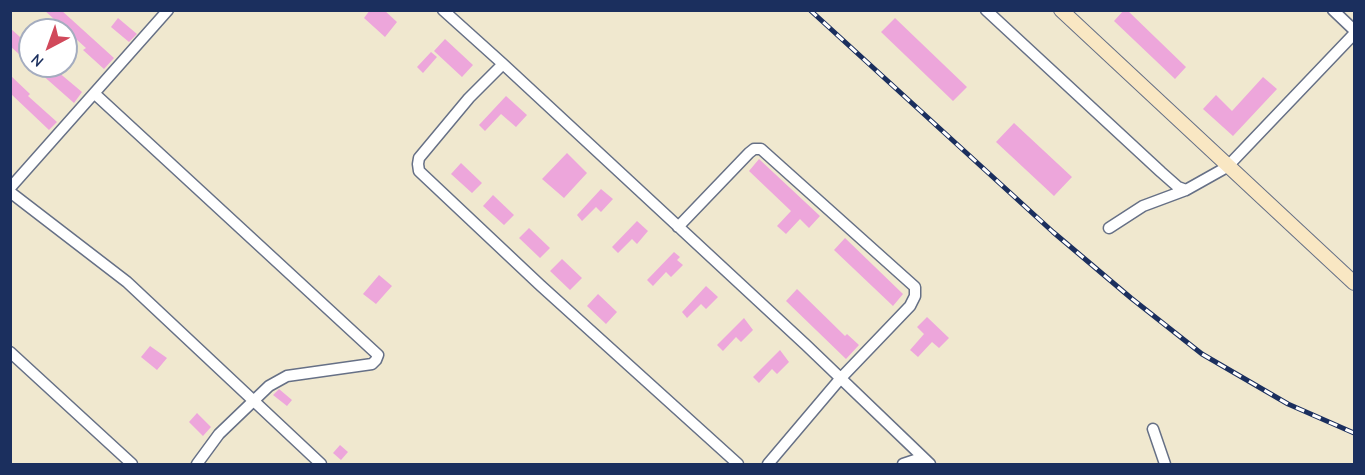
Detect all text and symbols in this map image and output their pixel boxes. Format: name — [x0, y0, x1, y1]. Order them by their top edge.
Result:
north arrow — [18, 18, 78, 78]
text: N — [28, 50, 47, 70]

